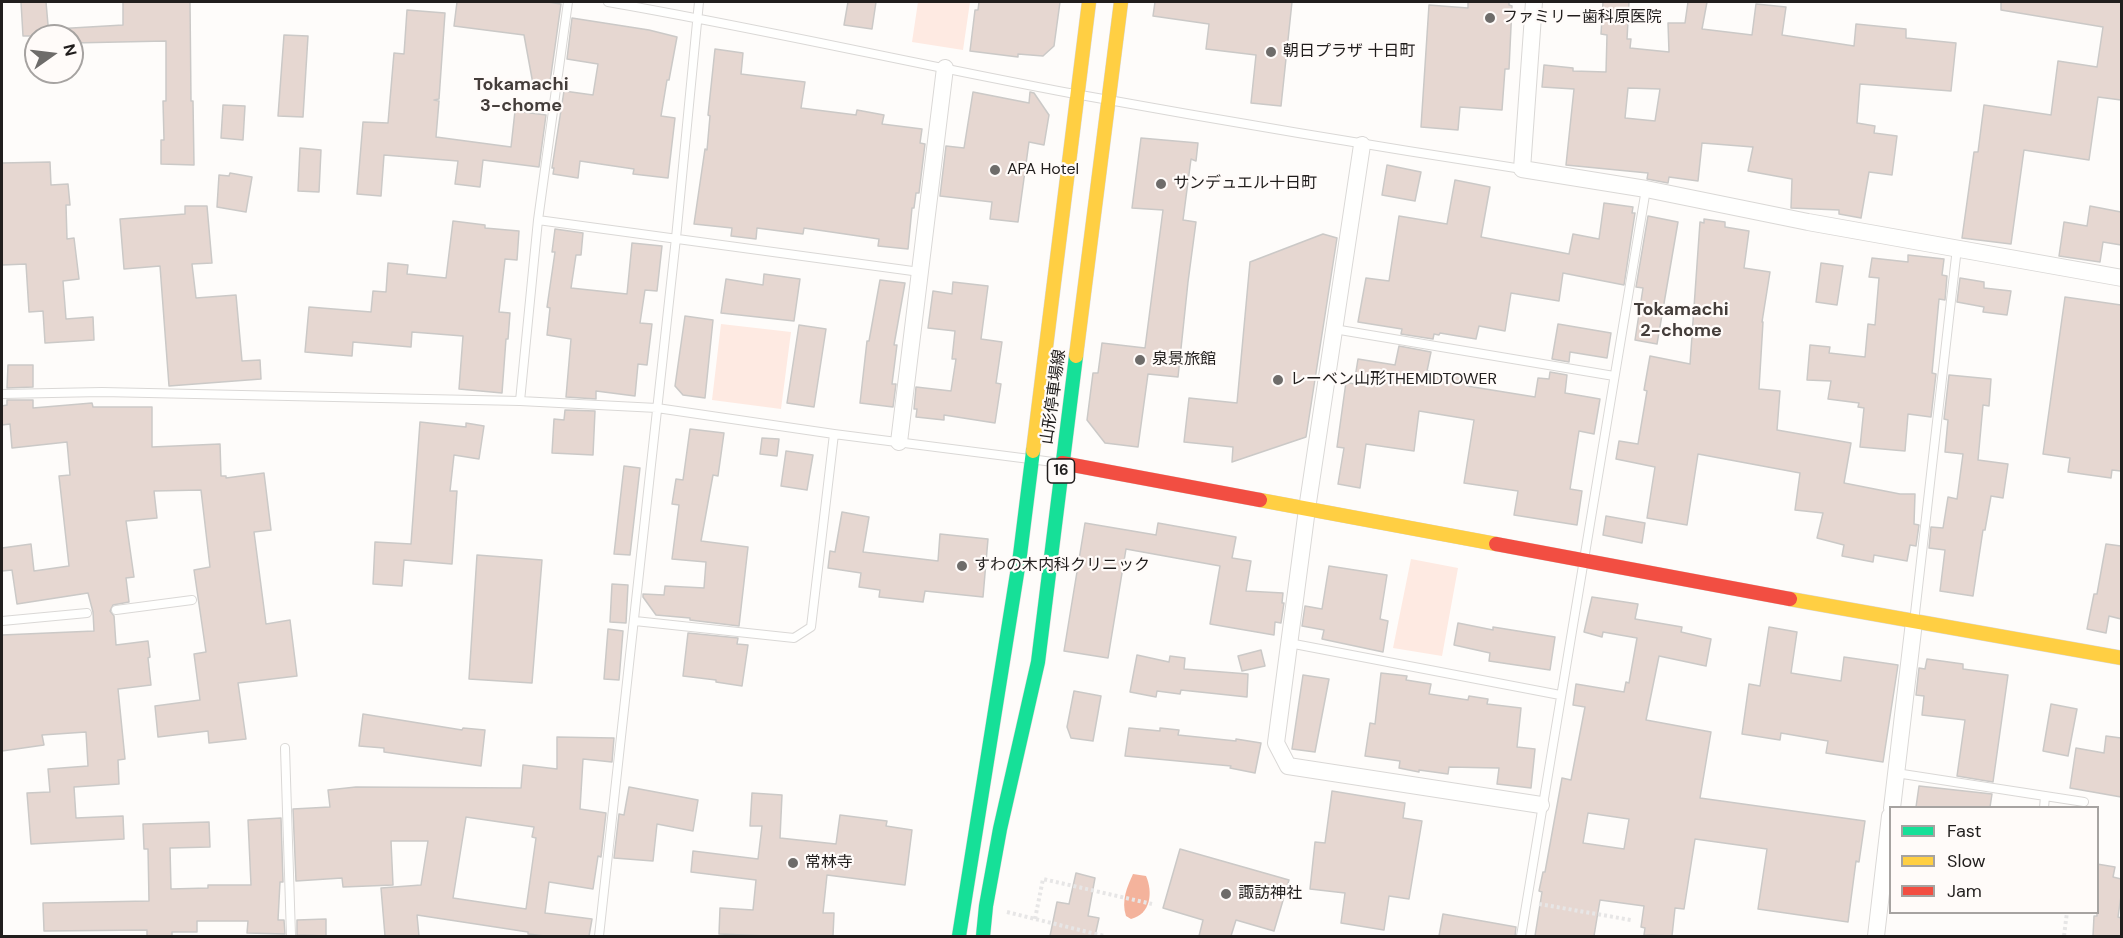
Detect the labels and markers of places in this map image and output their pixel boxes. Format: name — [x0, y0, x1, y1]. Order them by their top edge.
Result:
place label: ファミリー歯科原医院 — [1502, 8, 1662, 28]
marker: ファミリー歯科原医院 — [1483, 11, 1497, 25]
place label: 朝日プラザ 十日町 — [1283, 42, 1415, 62]
marker: 朝日プラザ 十日町 — [1264, 45, 1278, 59]
place label: APA Hotel — [1007, 160, 1079, 180]
marker: APA Hotel — [988, 163, 1002, 177]
place label: サンデュエル十日町 — [1173, 174, 1317, 194]
marker: サンデュエル十日町 — [1154, 177, 1168, 191]
place label: 泉景旅館 — [1152, 350, 1216, 370]
marker: 泉景旅館 — [1133, 353, 1147, 367]
place label: レーベン山形THEMIDTOWER — [1290, 370, 1497, 390]
marker: レーベン山形THEMIDTOWER — [1271, 373, 1285, 387]
place label: すわの木内科クリニック — [974, 556, 1150, 576]
marker: すわの木内科クリニック — [955, 559, 969, 573]
place label: 常林寺 — [805, 853, 853, 873]
marker: 常林寺 — [786, 856, 800, 870]
place label: 諏訪神社 — [1238, 884, 1302, 904]
marker: 諏訪神社 — [1219, 887, 1233, 901]

